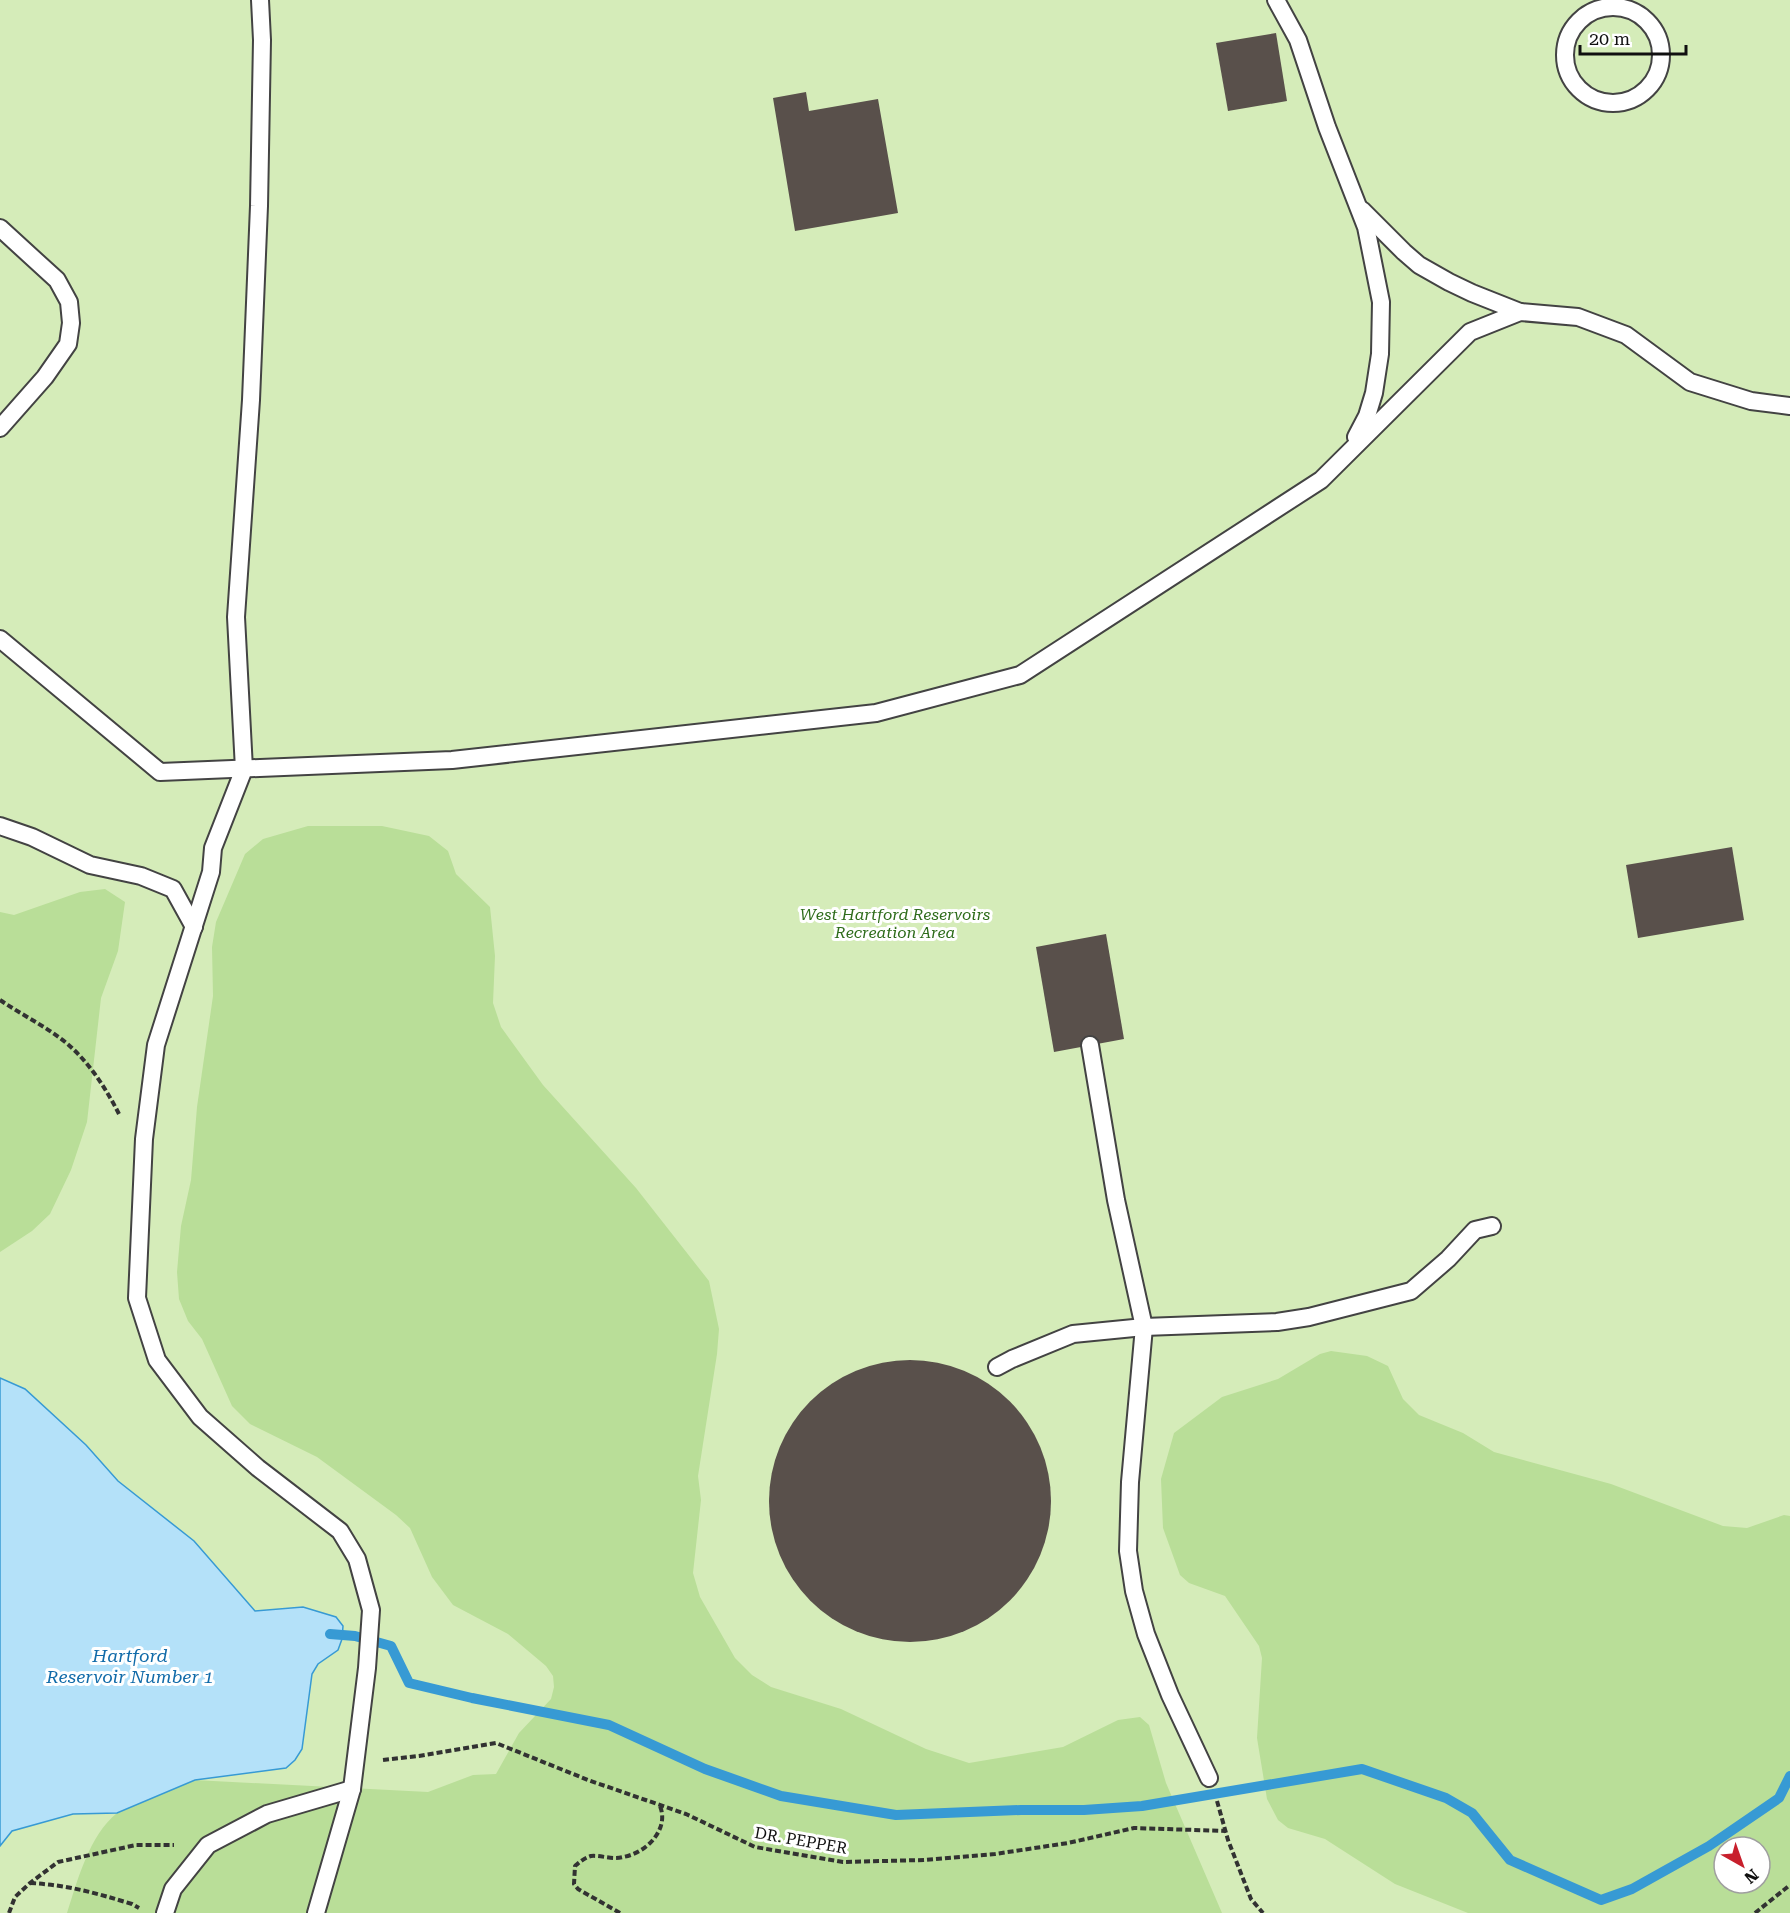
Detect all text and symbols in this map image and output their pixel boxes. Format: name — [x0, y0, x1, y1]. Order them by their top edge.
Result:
scale bar — [1580, 18, 1686, 56]
text: 20 m — [1589, 28, 1630, 49]
park label: West Hartford Reservoirs Recreation Area — [800, 905, 990, 942]
water label: Hartford Reservoir Number 1 — [45, 1645, 214, 1687]
street label: DR. PEPPER — [753, 1823, 849, 1858]
north arrow — [1712, 1835, 1772, 1895]
text: N — [1740, 1865, 1762, 1887]

